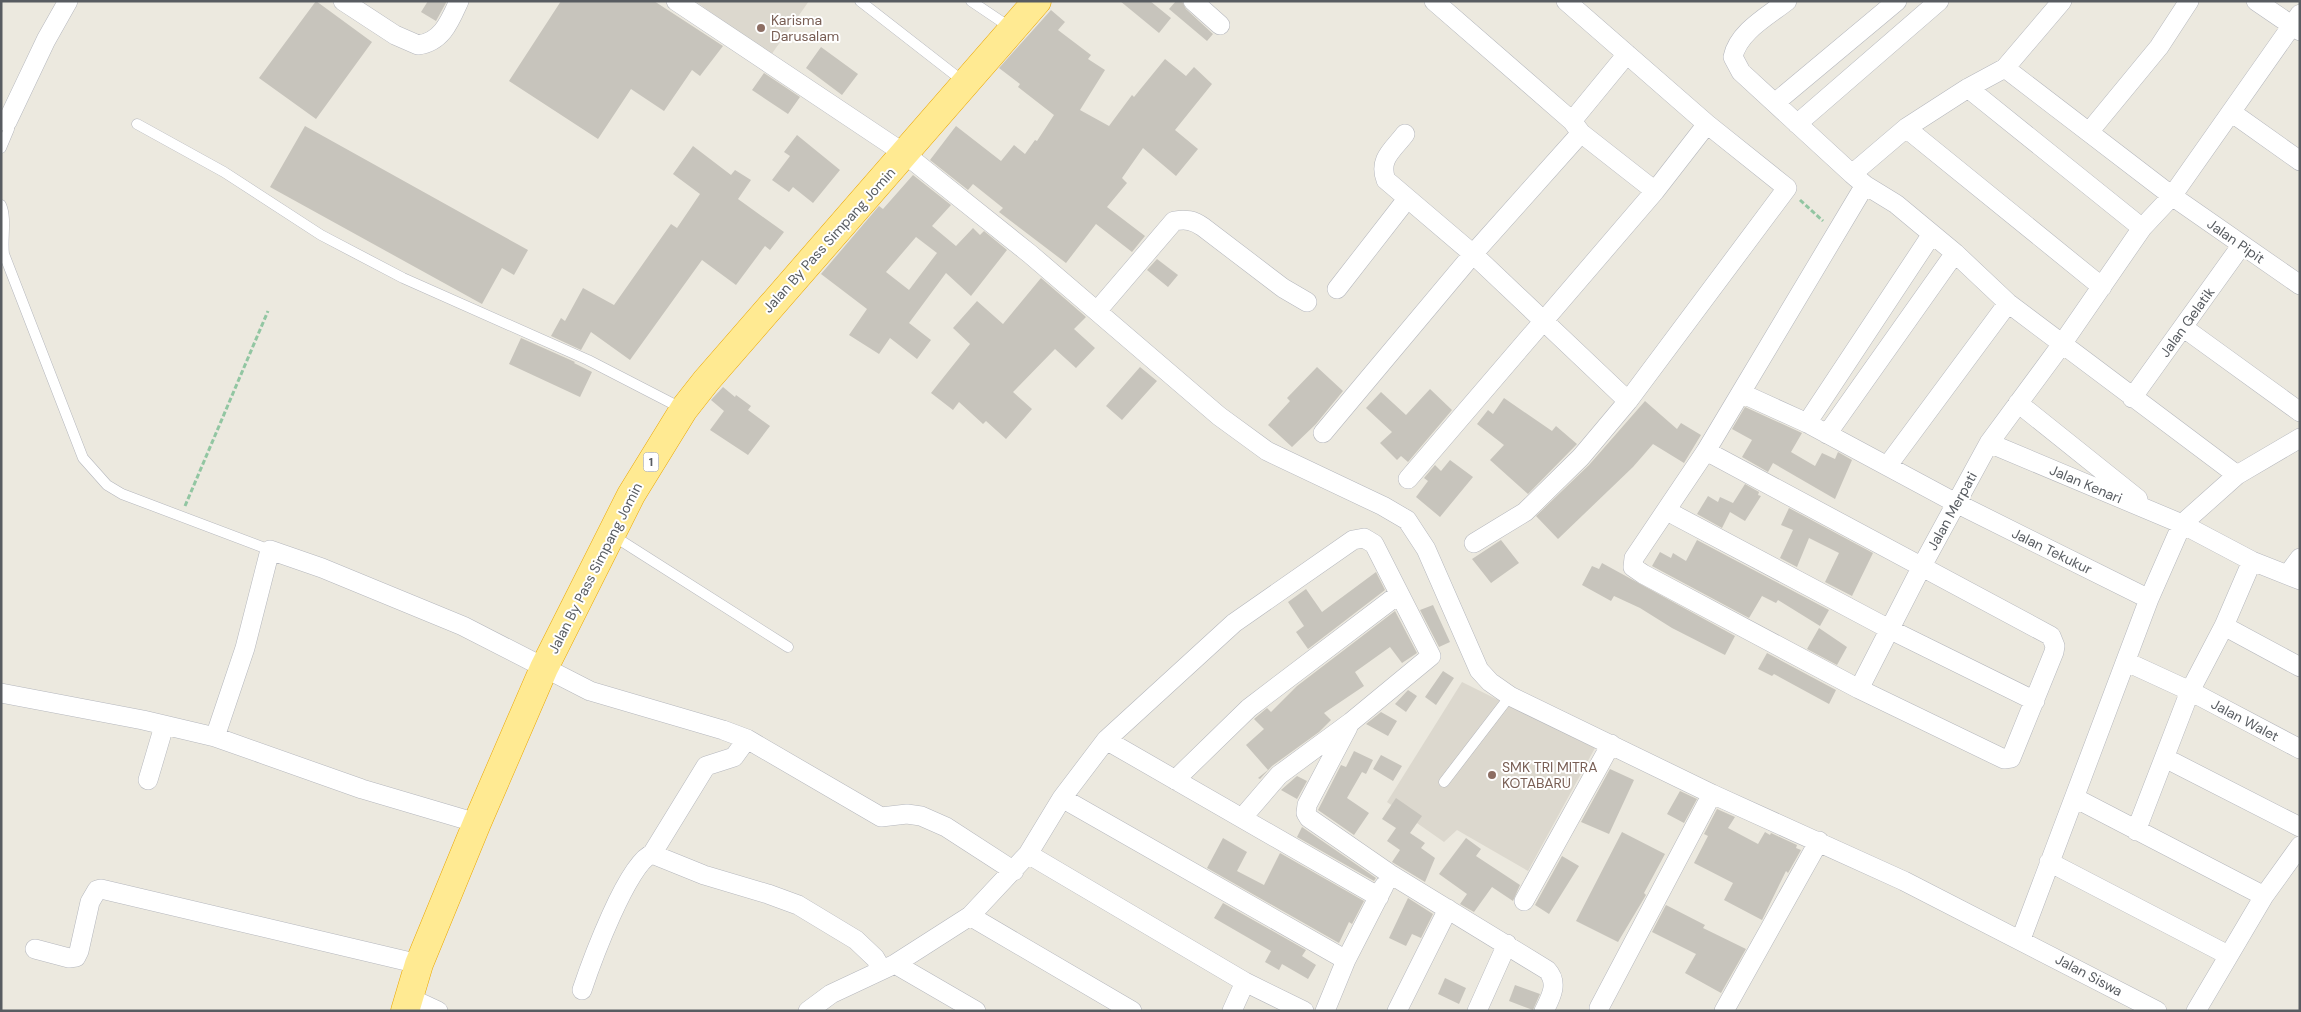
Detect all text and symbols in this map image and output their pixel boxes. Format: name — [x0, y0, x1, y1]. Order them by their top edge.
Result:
place label: Karisma Darusalam — [771, 11, 839, 45]
marker: Karisma Darusalam — [755, 22, 767, 34]
street label: Jalan By Pass Simpang Jomin — [759, 164, 899, 316]
street label: Jalan Pipit — [2204, 215, 2268, 267]
street label: Jalan Gelatik — [2156, 283, 2218, 361]
road number: 1 — [644, 452, 658, 472]
street label: Jalan Kenari — [2047, 461, 2125, 507]
street label: Jalan Merpati — [1923, 469, 1981, 553]
street label: Jalan By Pass Simpang Jomin — [544, 480, 646, 656]
street label: Jalan Tekukur — [2009, 524, 2095, 578]
street label: Jalan Walet — [2208, 695, 2282, 745]
place label: SMK TRI MITRA KOTABARU — [1502, 758, 1597, 792]
marker: SMK TRI MITRA KOTABARU — [1486, 769, 1498, 781]
street label: Jalan Siswa — [2052, 950, 2126, 1000]

